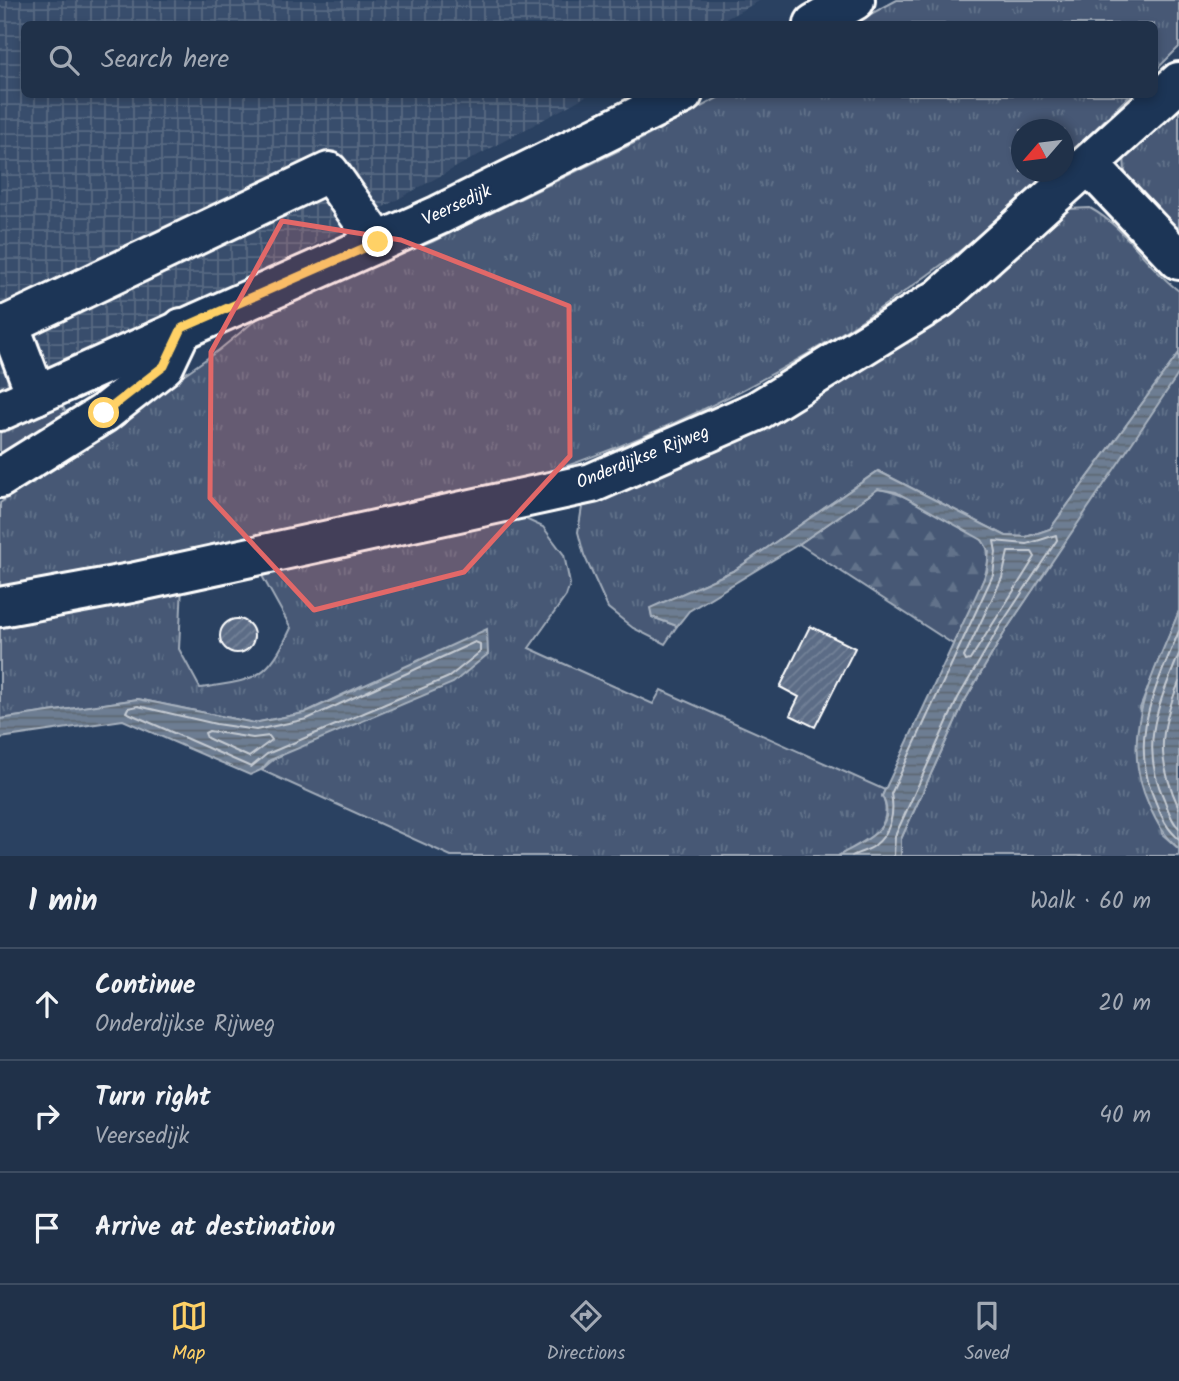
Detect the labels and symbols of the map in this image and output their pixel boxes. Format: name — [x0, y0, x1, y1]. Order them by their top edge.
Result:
north arrow — [1011, 119, 1074, 182]
street label: Veersedijk — [417, 177, 497, 235]
route end — [362, 226, 393, 257]
route start — [88, 397, 119, 428]
street label: Onderdijkse Rijweg — [572, 418, 714, 498]

